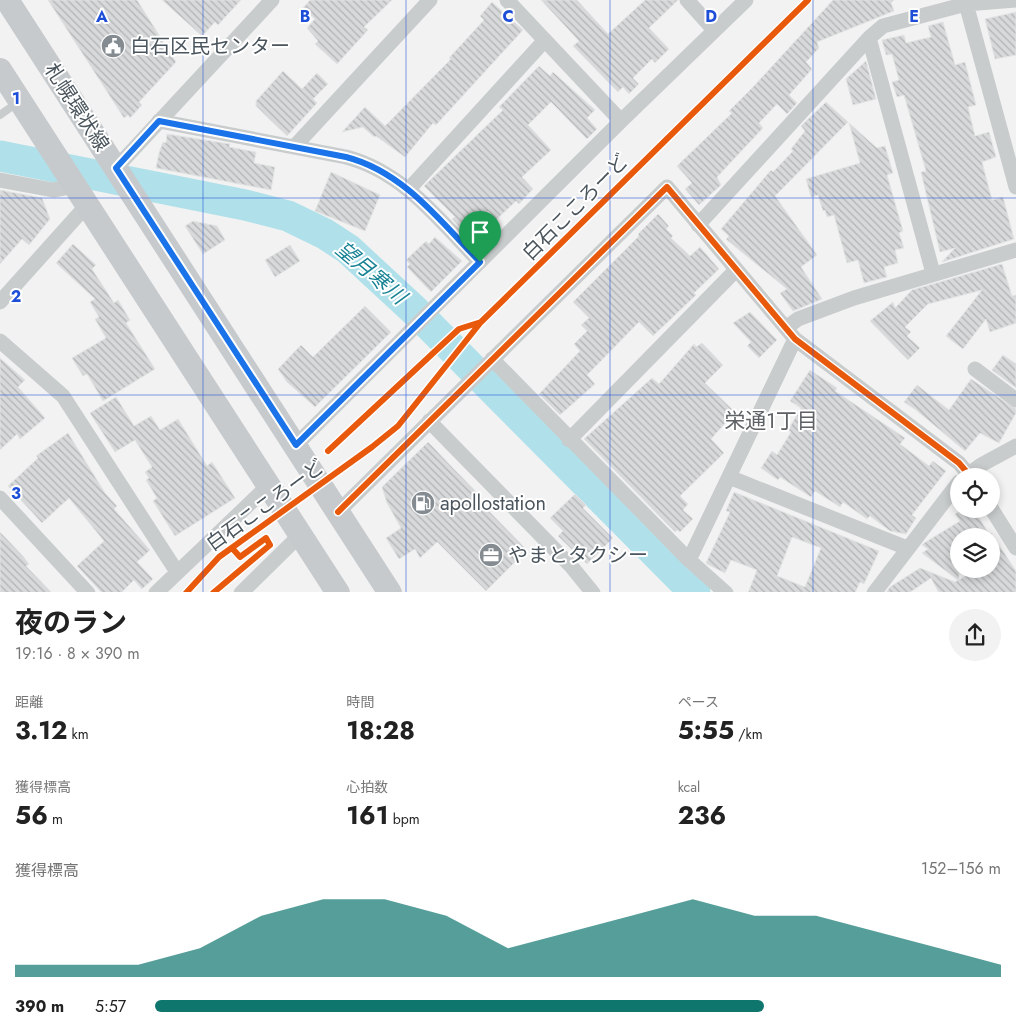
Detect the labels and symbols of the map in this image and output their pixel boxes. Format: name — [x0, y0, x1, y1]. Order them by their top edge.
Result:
text: A — [95, 5, 108, 28]
text: B — [300, 5, 310, 28]
text: C — [502, 5, 514, 28]
text: D — [705, 5, 717, 28]
text: E — [909, 5, 919, 28]
place label: 白石区民センター — [130, 32, 290, 61]
public building icon: 白石区民センター — [100, 33, 126, 59]
street label: 札幌環状線 — [37, 57, 116, 157]
text: 1 — [12, 87, 20, 110]
street label: 白石こころーど — [516, 148, 635, 267]
pin — [459, 211, 501, 262]
water label: 望月寒川 — [329, 235, 414, 313]
text: 2 — [11, 285, 21, 308]
district label: 栄通1丁目 — [724, 406, 818, 436]
street label: 白石こころーど — [200, 453, 330, 558]
text: 3 — [11, 482, 21, 505]
place label: apollostation — [440, 489, 546, 518]
fuel station icon: apollostation — [410, 490, 436, 516]
place label: やまとタクシー — [508, 541, 648, 570]
office icon: やまとタクシー — [478, 542, 504, 568]

